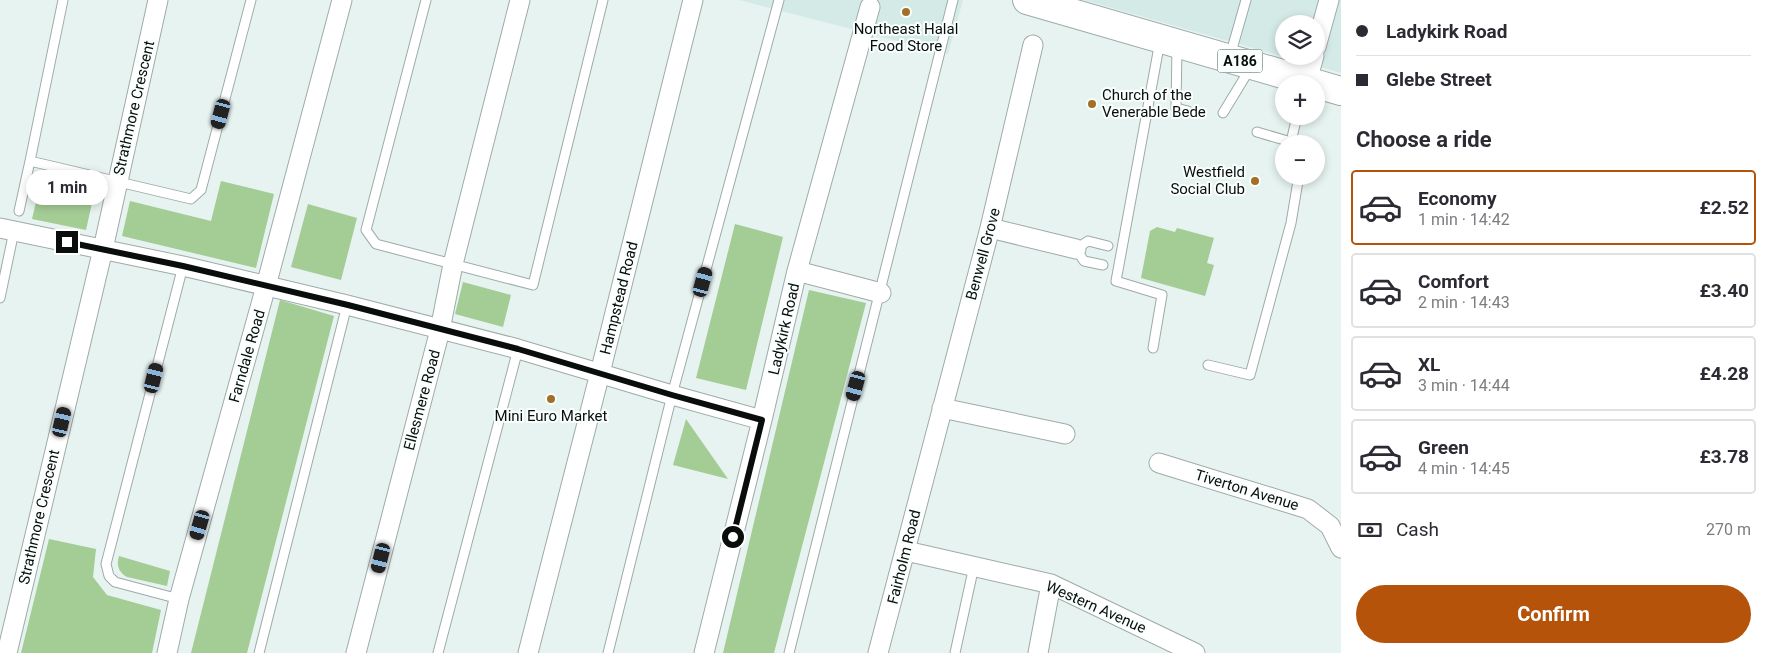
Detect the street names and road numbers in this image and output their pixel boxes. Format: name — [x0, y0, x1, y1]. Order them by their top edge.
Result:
street label: Strathmore Crescent — [110, 39, 158, 177]
road number: A186 — [1218, 49, 1262, 72]
street label: Benwell Grove — [962, 206, 1004, 302]
street label: Hampstead Road — [596, 240, 642, 356]
street label: Ladykirk Road — [765, 281, 803, 377]
street label: Farndale Road — [225, 307, 269, 405]
street label: Ellesmere Road — [400, 348, 444, 452]
street label: Strathmore Crescent — [15, 448, 63, 586]
street label: Tiverton Avenue — [1193, 466, 1301, 514]
street label: Fairholm Road — [884, 508, 924, 606]
street label: Western Avenue — [1043, 577, 1149, 637]

